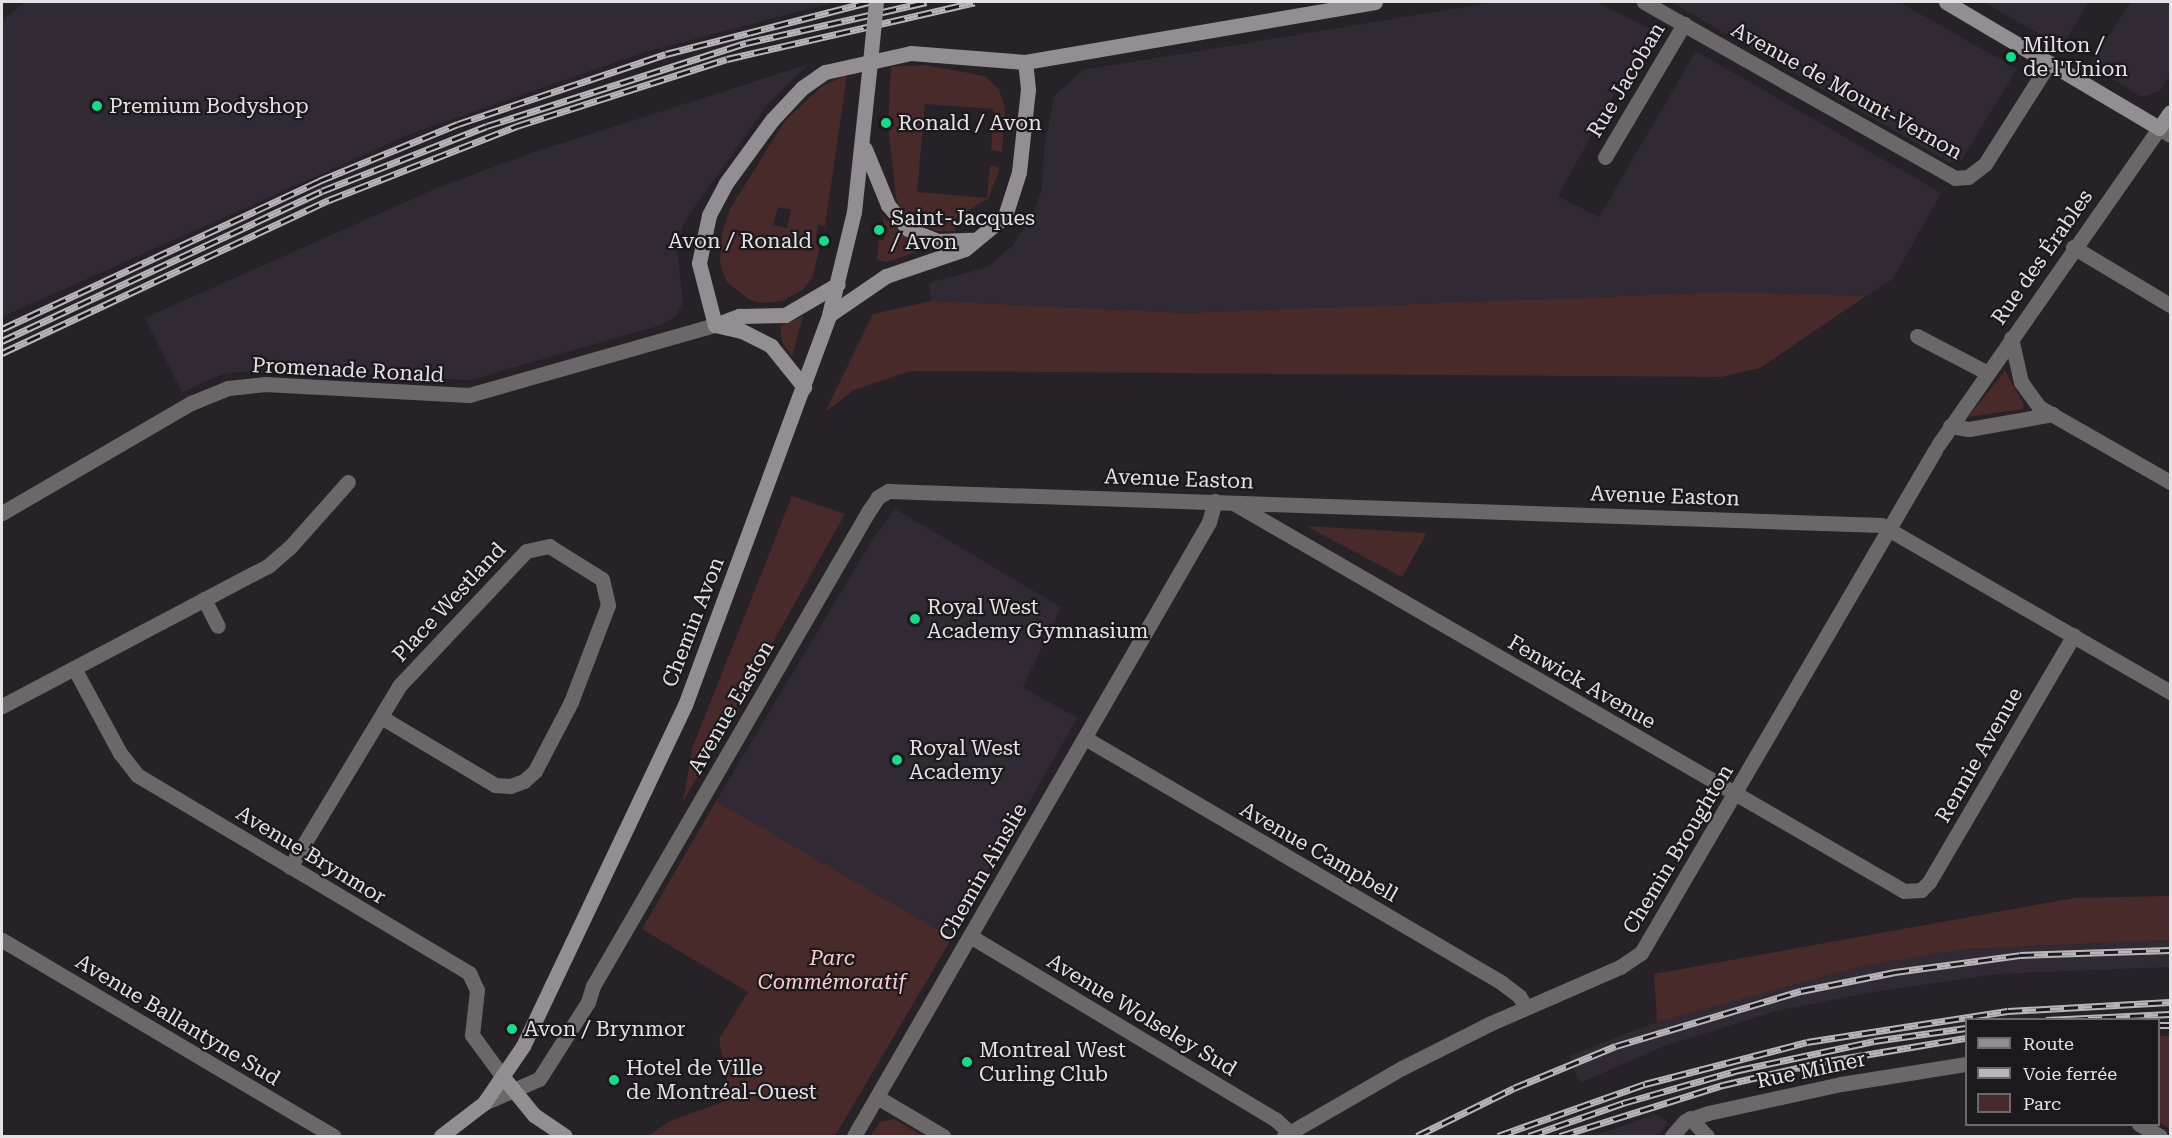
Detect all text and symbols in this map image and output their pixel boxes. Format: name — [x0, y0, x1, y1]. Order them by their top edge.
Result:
street label: Avenue de Mount-Vernon — [1727, 17, 1967, 165]
street label: Rue Jacoban — [1582, 18, 1670, 142]
place label: Milton / de l'Union — [2023, 32, 2128, 82]
marker: Milton / de l'Union — [2004, 50, 2018, 64]
place label: Premium Bodyshop — [109, 93, 309, 119]
marker: Premium Bodyshop — [90, 99, 104, 113]
place label: Ronald / Avon — [898, 110, 1042, 136]
marker: Ronald / Avon — [879, 116, 893, 130]
street label: Rue des Érables — [1986, 185, 2098, 329]
place label: Saint-Jacques / Avon — [891, 205, 1035, 255]
marker: Saint-Jacques / Avon — [872, 223, 886, 237]
place label: Avon / Ronald — [668, 228, 812, 254]
marker: Avon / Ronald — [817, 234, 831, 248]
street label: Promenade Ronald — [251, 352, 445, 388]
street label: Avenue Easton — [1104, 464, 1254, 494]
street label: Avenue Easton — [1590, 481, 1740, 511]
street label: Place Westland — [387, 537, 511, 667]
street label: Chemin Avon — [657, 553, 729, 691]
place label: Royal West Academy Gymnasium — [927, 594, 1148, 644]
marker: Royal West Academy Gymnasium — [908, 612, 922, 626]
street label: Fenwick Avenue — [1504, 630, 1660, 734]
street label: Avenue Easton — [683, 636, 779, 778]
street label: Rennie Avenue — [1930, 683, 2028, 827]
place label: Royal West Academy — [909, 735, 1021, 785]
marker: Royal West Academy — [890, 753, 904, 767]
street label: Chemin Broughton — [1618, 760, 1738, 938]
street label: Avenue Campbell — [1236, 797, 1402, 907]
street label: Chemin Ainslie — [933, 799, 1033, 945]
street label: Avenue Brynmor — [232, 800, 390, 910]
park label: Parc Commémoratif — [758, 945, 906, 995]
street label: Avenue Wolseley Sud — [1043, 948, 1241, 1082]
street label: Avenue Ballantyne Sud — [71, 949, 285, 1091]
place label: Avon / Brynmor — [524, 1016, 685, 1042]
legend — [1965, 1018, 2160, 1126]
marker: Avon / Brynmor — [505, 1022, 519, 1036]
text: Route — [2023, 1033, 2074, 1054]
place label: Montreal West Curling Club — [979, 1037, 1126, 1087]
street label: Rue Milner — [1754, 1046, 1868, 1094]
place label: Hotel de Ville de Montréal-Ouest — [626, 1055, 816, 1105]
marker: Montreal West Curling Club — [960, 1055, 974, 1069]
text: Voie ferrée — [2023, 1063, 2117, 1084]
marker: Hotel de Ville de Montréal-Ouest — [607, 1073, 621, 1087]
text: Parc — [2023, 1093, 2061, 1114]

